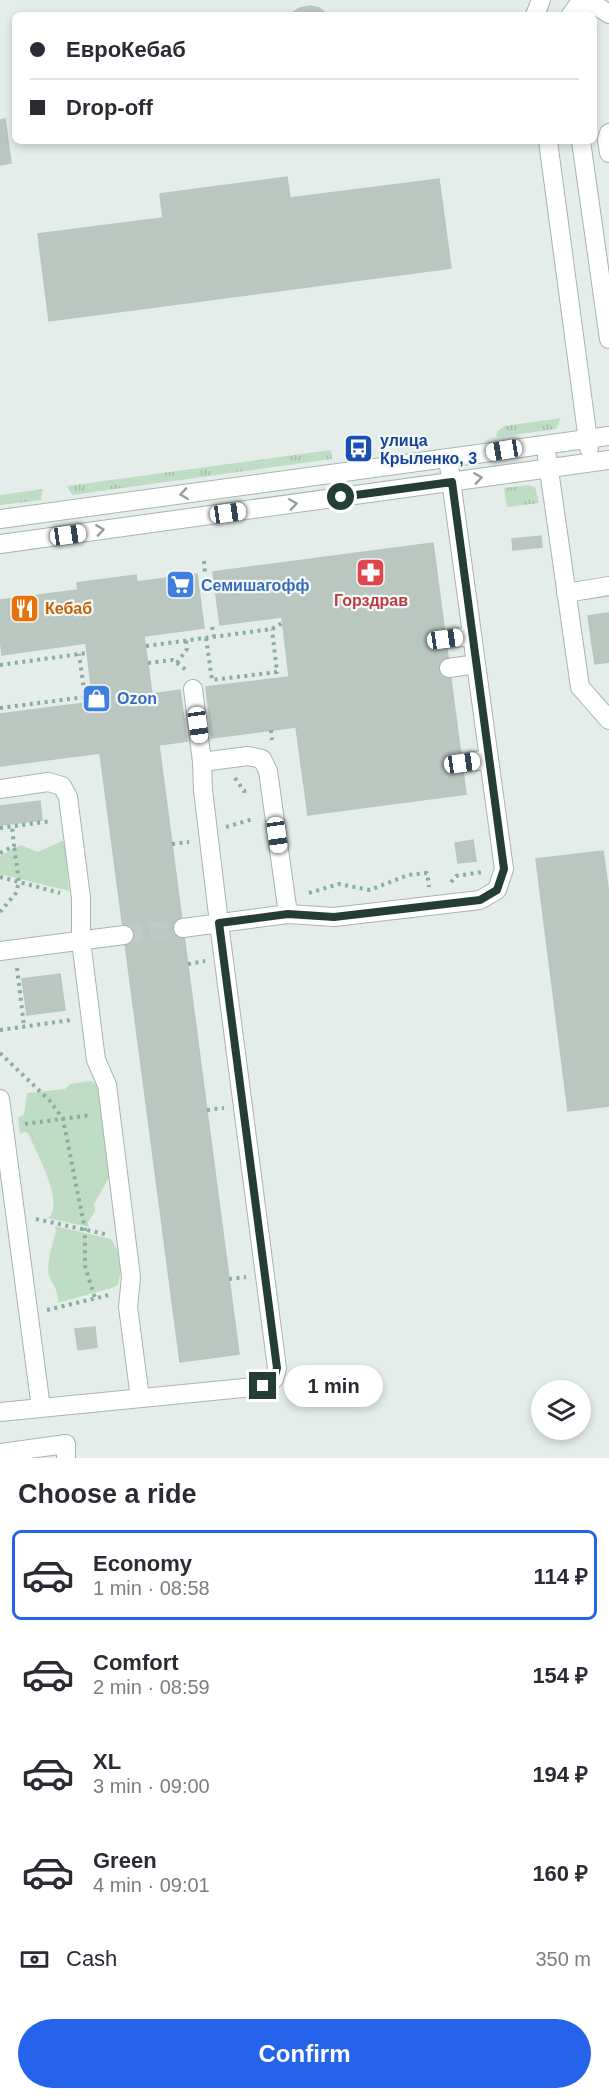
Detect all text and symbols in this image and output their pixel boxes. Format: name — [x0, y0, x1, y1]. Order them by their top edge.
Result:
text: ЕвроКебаб — [66, 37, 186, 62]
text: Drop-off — [66, 95, 153, 120]
place label: улица Крыленко, 3 — [380, 432, 477, 467]
bus stop icon: улица Крыленко, 3 — [343, 433, 375, 465]
car — [485, 438, 523, 462]
one-way arrow — [473, 473, 482, 485]
route start — [327, 483, 354, 510]
one-way arrow — [180, 487, 189, 499]
one-way arrow — [288, 498, 297, 510]
car — [209, 502, 247, 524]
car — [49, 524, 87, 546]
one-way arrow — [95, 525, 104, 537]
pharmacy icon: Горздрав — [355, 556, 387, 588]
supermarket icon: Семишагофф — [164, 569, 196, 601]
place label: Семишагофф — [201, 577, 309, 594]
restaurant icon: Кебаб — [8, 592, 40, 624]
place label: Горздрав — [334, 592, 408, 609]
place label: Кебаб — [45, 600, 92, 617]
car — [426, 628, 464, 650]
shop icon: Ozon — [80, 682, 112, 714]
place label: Ozon — [117, 690, 157, 707]
car — [187, 706, 209, 744]
car — [443, 752, 481, 774]
car — [266, 816, 288, 854]
callout: 1 min — [284, 1365, 383, 1407]
route end — [249, 1372, 276, 1399]
text: 1 min — [307, 1375, 360, 1397]
map controls — [531, 1380, 591, 1440]
button: layers — [531, 1380, 591, 1440]
text: Choose a ride — [18, 1479, 197, 1509]
icon: car — [21, 1548, 75, 1602]
text: Economy — [93, 1551, 192, 1576]
text: 114 ₽ — [534, 1564, 588, 1589]
text: 1 min · 08:58 — [93, 1577, 210, 1599]
icon: car — [21, 1647, 75, 1701]
text: Comfort — [93, 1650, 179, 1675]
text: 154 ₽ — [532, 1663, 588, 1688]
text: 2 min · 08:59 — [93, 1676, 210, 1698]
icon: car — [21, 1746, 75, 1800]
text: XL — [93, 1749, 121, 1774]
text: 194 ₽ — [532, 1762, 588, 1787]
text: 3 min · 09:00 — [93, 1775, 210, 1797]
icon: car — [21, 1845, 75, 1899]
text: Green — [93, 1848, 157, 1873]
text: 160 ₽ — [532, 1861, 588, 1886]
text: 4 min · 09:01 — [93, 1874, 210, 1896]
icon: cash — [18, 1943, 51, 1976]
text: Cash — [66, 1946, 117, 1971]
text: 350 m — [535, 1948, 591, 1970]
button: Confirm — [18, 2019, 591, 2088]

